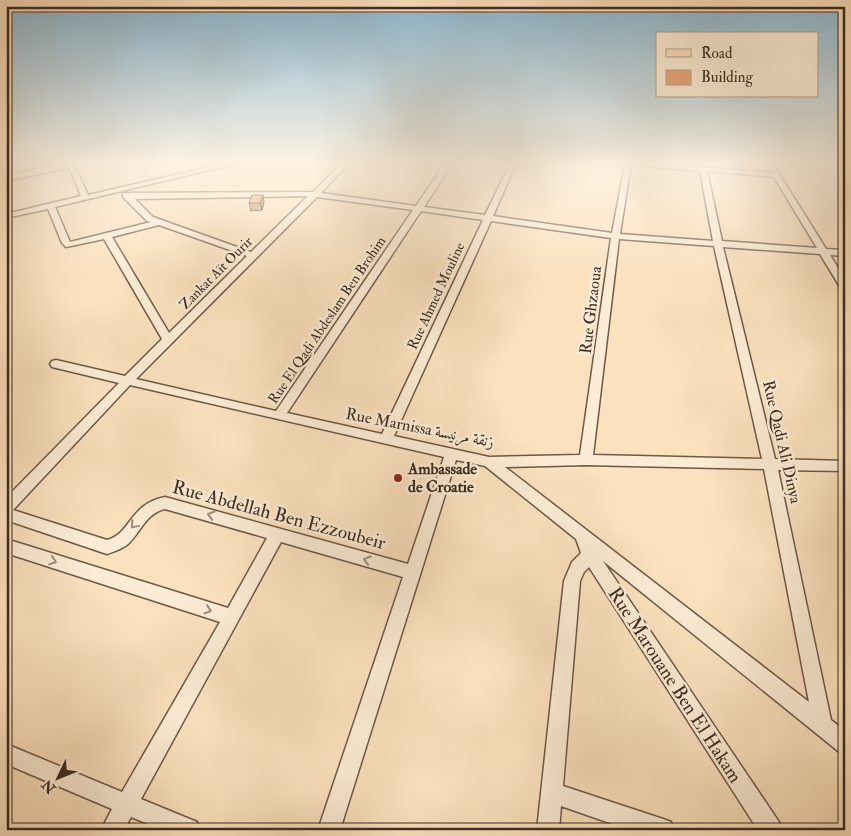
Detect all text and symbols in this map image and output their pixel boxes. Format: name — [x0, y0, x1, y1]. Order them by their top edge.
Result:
legend — [656, 32, 818, 98]
text: Road — [701, 44, 733, 63]
text: Building — [701, 68, 753, 87]
street label: Zankat Aït Ourir — [176, 232, 257, 313]
street label: Rue El Qadi Abdeslam Ben Brohim — [265, 233, 390, 407]
street label: Rue Ahmed Mouline — [404, 240, 468, 352]
street label: Rue Ghzaoua — [576, 265, 606, 355]
street label: Rue Qadi Ali Dinya — [758, 378, 806, 506]
street label: Rue Marnissa زنقة مرنيسة — [344, 404, 496, 453]
place label: Ambassade de Croatie — [407, 459, 477, 497]
marker: Ambassade de Croatie — [392, 472, 404, 484]
street label: Rue Abdellah Ben Ezzoubeir — [170, 475, 388, 555]
one-way arrow — [207, 511, 215, 521]
one-way arrow — [131, 520, 140, 529]
one-way arrow — [48, 555, 56, 565]
one-way arrow — [363, 555, 372, 565]
street label: Rue Marouane Ben El Hakam — [603, 583, 747, 788]
one-way arrow — [203, 604, 211, 614]
north arrow — [32, 754, 82, 804]
text: N — [38, 776, 60, 798]

